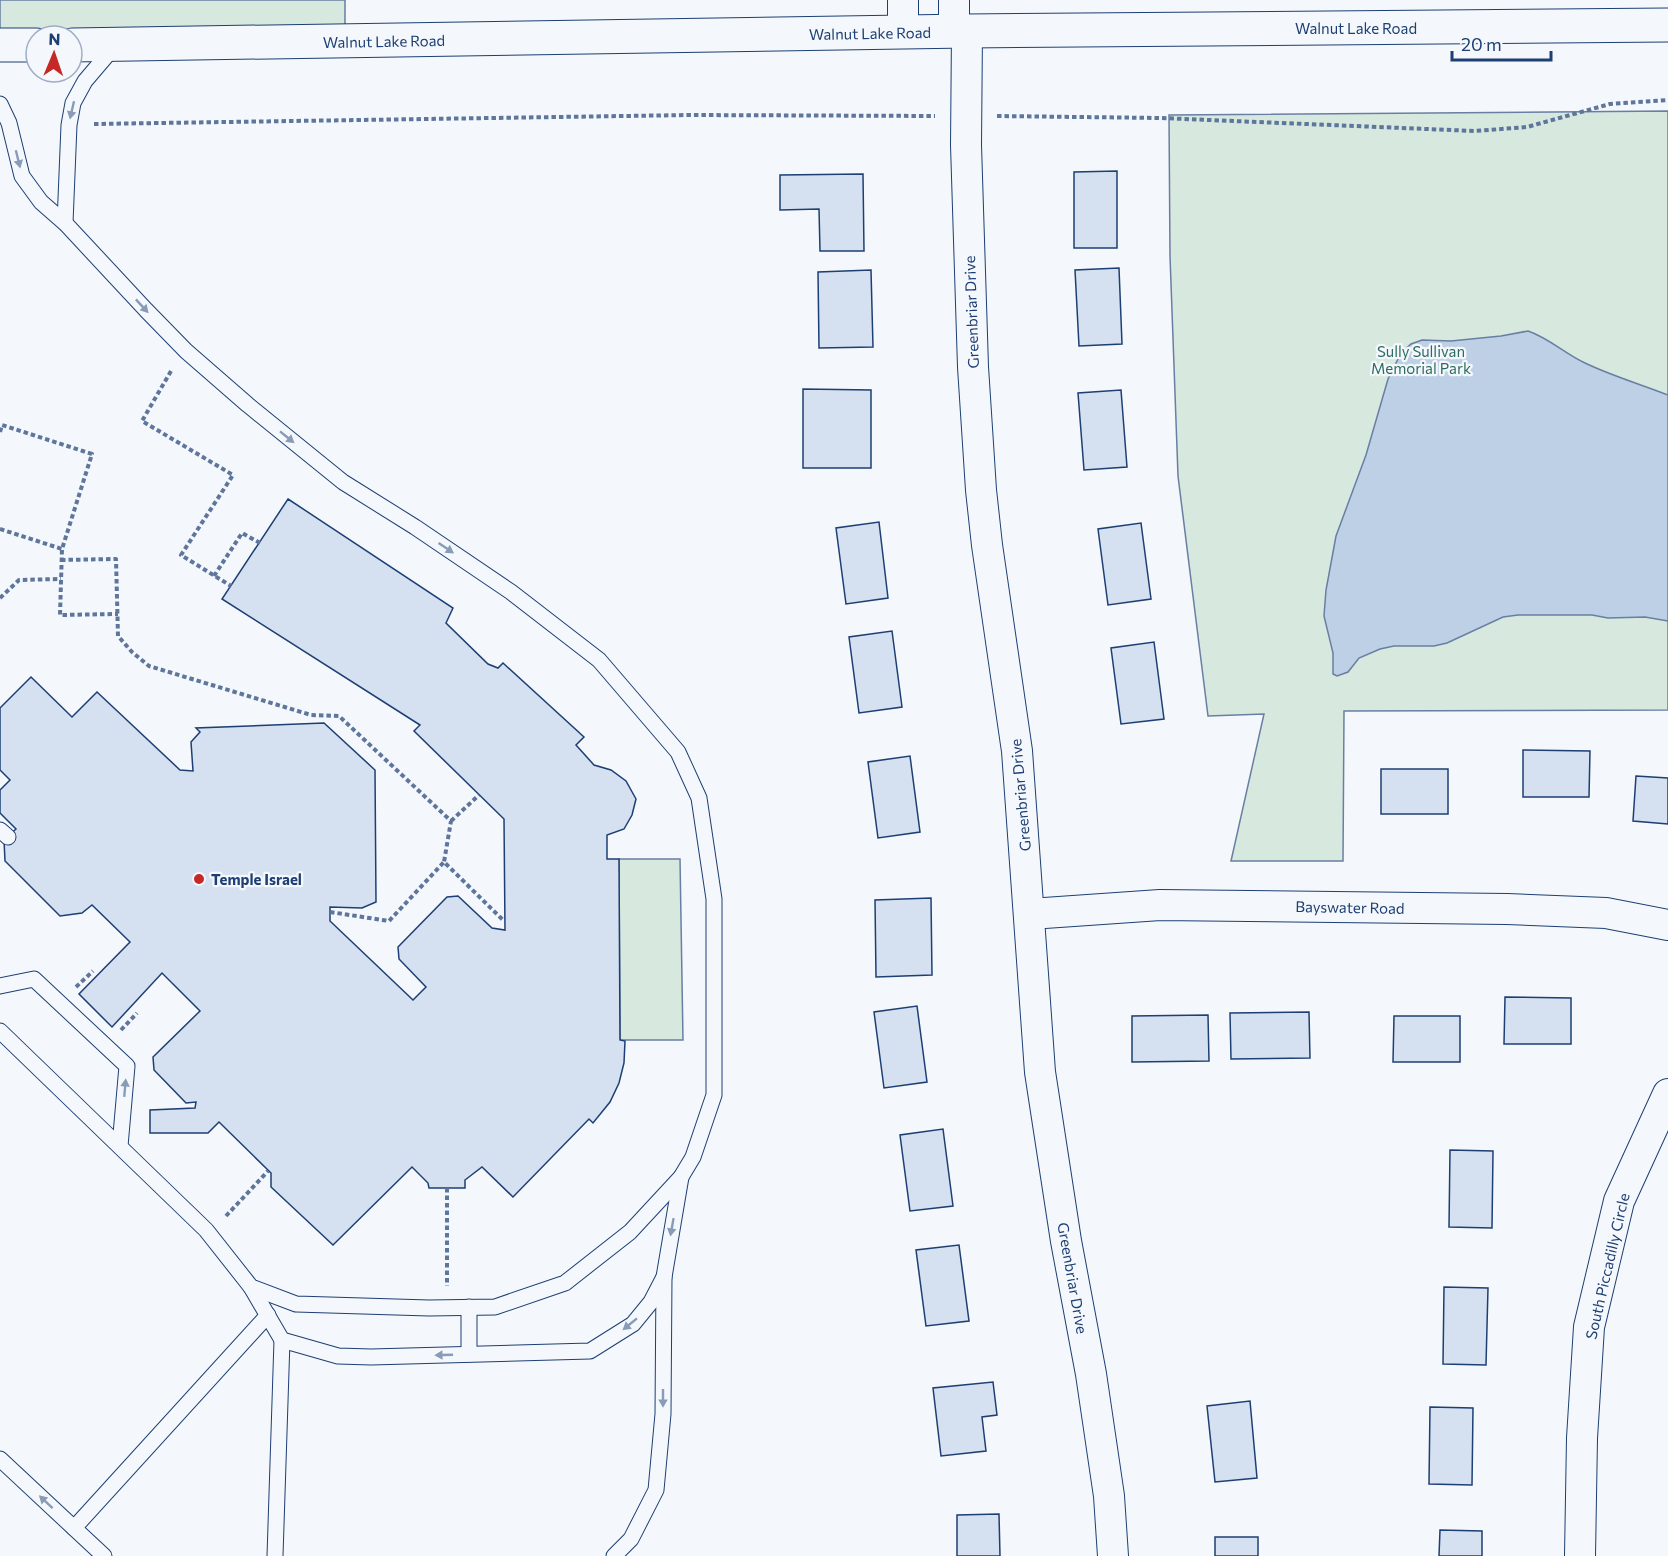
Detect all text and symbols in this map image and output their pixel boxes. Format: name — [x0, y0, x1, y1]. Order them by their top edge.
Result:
street label: Walnut Lake Road — [1295, 19, 1417, 37]
street label: Walnut Lake Road — [809, 23, 931, 43]
north arrow — [24, 24, 84, 84]
scale bar — [1452, 24, 1551, 62]
text: N — [48, 29, 61, 48]
street label: Walnut Lake Road — [323, 31, 445, 51]
text: 20 m — [1461, 33, 1502, 55]
one-way arrow — [67, 100, 77, 119]
one-way arrow — [13, 150, 23, 168]
street label: Greenbriar Drive — [960, 255, 982, 369]
one-way arrow — [135, 299, 149, 314]
park label: Sully Sullivan Memorial Park — [1371, 342, 1471, 377]
one-way arrow — [279, 430, 295, 443]
one-way arrow — [438, 542, 454, 554]
street label: Greenbriar Drive — [1006, 738, 1034, 852]
place label: Temple Israel — [211, 870, 302, 888]
marker: Temple Israel — [192, 872, 206, 886]
street label: Bayswater Road — [1295, 897, 1405, 917]
one-way arrow — [120, 1078, 130, 1097]
street label: South Piccadilly Circle — [1581, 1191, 1633, 1341]
one-way arrow — [668, 1218, 677, 1237]
street label: Greenbriar Drive — [1054, 1221, 1092, 1335]
one-way arrow — [622, 1317, 638, 1330]
one-way arrow — [434, 1350, 453, 1360]
one-way arrow — [658, 1389, 668, 1408]
one-way arrow — [39, 1496, 54, 1509]

